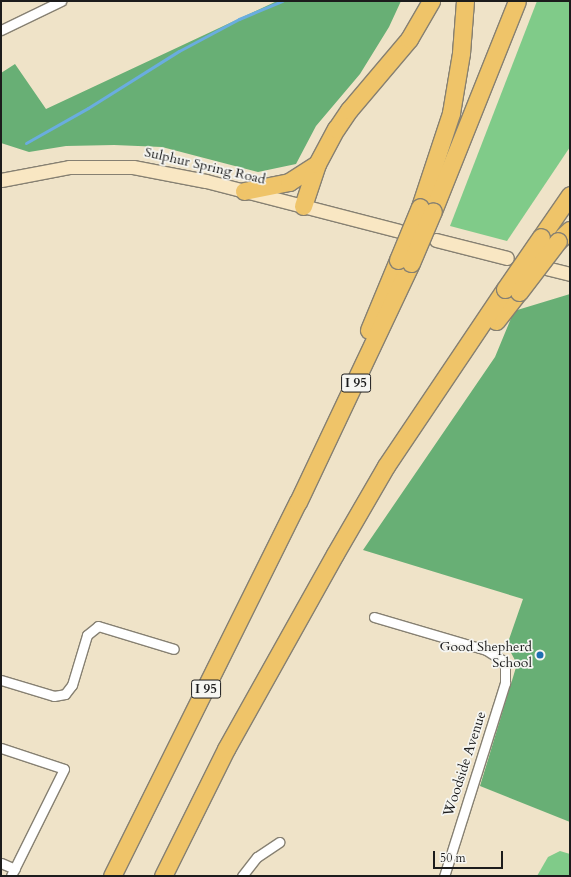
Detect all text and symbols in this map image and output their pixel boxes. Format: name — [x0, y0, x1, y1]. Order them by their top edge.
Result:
street label: Sulphur Spring Road — [143, 144, 267, 188]
road number: I 95 — [341, 372, 371, 394]
place label: Good Shepherd School — [439, 639, 532, 672]
marker: Good Shepherd School — [535, 650, 545, 660]
road number: I 95 — [191, 678, 221, 700]
street label: Woodside Avenue — [440, 709, 490, 819]
scale bar — [435, 843, 505, 869]
text: 50 m — [440, 850, 466, 866]

